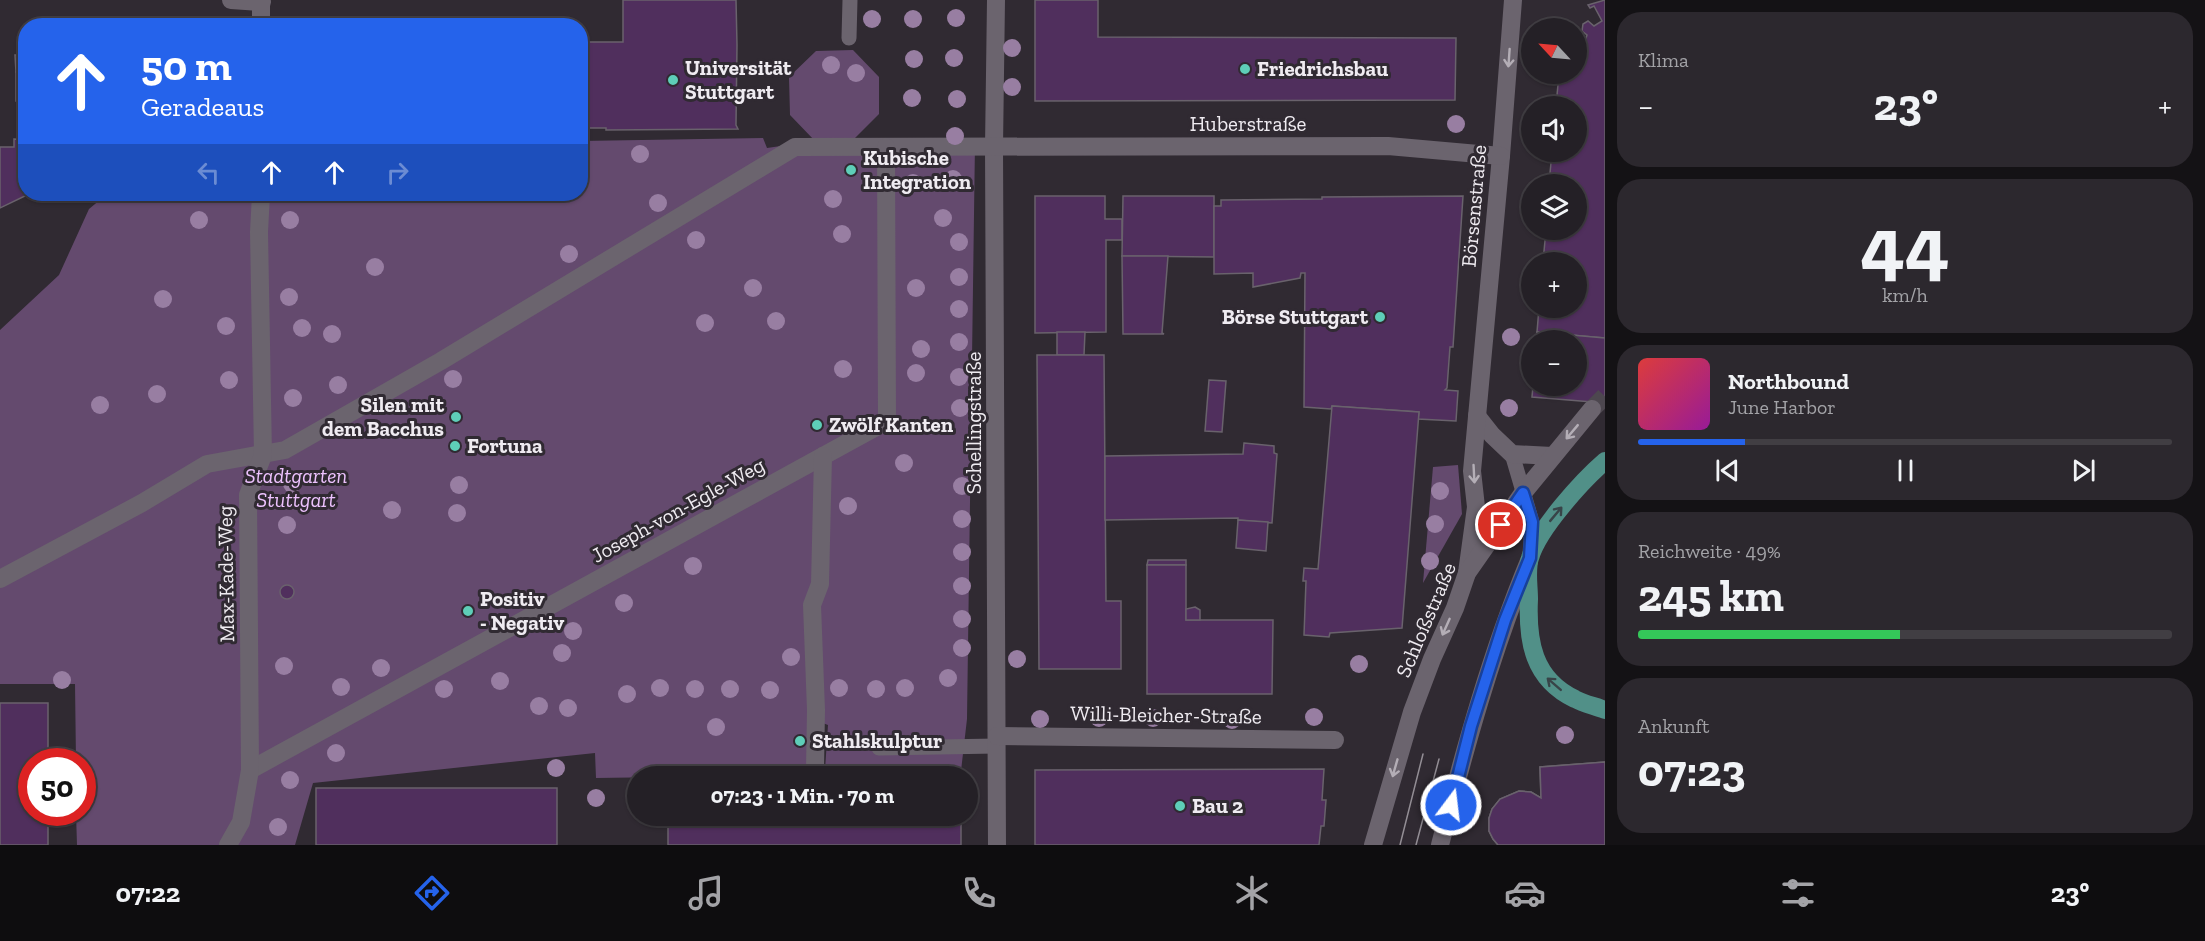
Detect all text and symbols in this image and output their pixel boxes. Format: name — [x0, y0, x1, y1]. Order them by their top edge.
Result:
north arrow — [1521, 18, 1587, 84]
map controls — [1521, 18, 1587, 396]
text: 50 m — [141, 40, 232, 91]
icon: ahead — [42, 42, 120, 120]
one-way arrow — [1503, 48, 1514, 68]
text: Klima — [1638, 48, 1689, 72]
place label: Universität Stuttgart — [685, 55, 792, 104]
place label: Friedrichsbau — [1257, 56, 1388, 81]
marker: Friedrichsbau — [1238, 62, 1252, 76]
marker: Universität Stuttgart — [666, 73, 680, 87]
text: 23° — [1874, 78, 1938, 132]
text: − — [1638, 86, 1653, 125]
text: + — [2158, 86, 2172, 125]
text: Geradeaus — [141, 91, 264, 123]
button: sound — [1521, 96, 1587, 162]
street label: Huberstraße — [1190, 111, 1306, 136]
street label: Börsenstraße — [1456, 144, 1491, 268]
place label: Kubische Integration — [863, 145, 972, 194]
icon: left — [192, 156, 225, 189]
icon: ahead — [255, 156, 288, 189]
icon: ahead — [318, 156, 351, 189]
icon: right — [381, 156, 414, 189]
marker: Kubische Integration — [844, 163, 858, 177]
button: layers — [1521, 174, 1587, 240]
text: 44 — [1861, 197, 1949, 291]
button: + — [1521, 252, 1587, 318]
text: km/h — [1882, 283, 1928, 307]
place label: Börse Stuttgart — [1222, 304, 1369, 329]
marker: Börse Stuttgart — [1373, 310, 1387, 324]
button: − — [1521, 330, 1587, 396]
street label: Schellingstraße — [961, 352, 986, 494]
text: Northbound — [1728, 368, 1849, 395]
place label: Silen mit dem Bacchus — [322, 392, 445, 441]
text: June Harbor — [1728, 395, 1836, 419]
marker: Silen mit dem Bacchus — [449, 410, 463, 424]
place label: Zwölf Kanten — [829, 412, 954, 437]
marker: Zwölf Kanten — [810, 418, 824, 432]
one-way arrow — [1565, 424, 1579, 439]
place label: Fortuna — [467, 433, 543, 458]
marker: Fortuna — [448, 439, 462, 453]
street label: Joseph-von-Egle-Weg — [587, 451, 769, 568]
icon: previous — [1711, 454, 1744, 487]
icon: pause — [1889, 454, 1922, 487]
icon: next — [2067, 454, 2100, 487]
park label: Stadtgarten Stuttgart — [245, 463, 347, 512]
one-way arrow — [1468, 464, 1479, 484]
pin — [1475, 499, 1526, 550]
street label: Max-Kade-Weg — [212, 505, 239, 643]
one-way arrow — [1550, 506, 1563, 522]
icon: arrive — [1484, 508, 1517, 541]
text: Reichweite · 49% — [1638, 539, 1781, 563]
street label: Schloßstraße — [1390, 559, 1461, 681]
text: 245 km — [1638, 569, 1784, 623]
place label: Positiv - Negativ — [480, 586, 564, 635]
marker: Positiv - Negativ — [461, 604, 475, 618]
one-way arrow — [1440, 618, 1452, 636]
one-way arrow — [1546, 677, 1562, 690]
street label: Willi-Bleicher-Straße — [1070, 700, 1262, 729]
text: Ankunft — [1638, 714, 1709, 738]
place label: Stahlskulptur — [812, 728, 942, 753]
marker: Stahlskulptur — [793, 734, 807, 748]
text: 07:23 — [1638, 744, 1746, 798]
speed limit sign: 50 — [18, 748, 96, 826]
one-way arrow — [1389, 758, 1400, 777]
position arrow — [1419, 773, 1483, 837]
text: 07:23 · 1 Min. · 70 m — [711, 782, 894, 809]
place label: Bau 2 — [1192, 793, 1243, 818]
marker: Bau 2 — [1173, 799, 1187, 813]
icon: directions — [411, 872, 453, 914]
icon: music — [685, 872, 727, 914]
icon: phone — [958, 872, 1000, 914]
icon: climate — [1231, 872, 1273, 914]
icon: car — [1504, 872, 1546, 914]
icon: filters — [1777, 872, 1819, 914]
text: 07:22 — [116, 877, 180, 909]
text: 23° — [2051, 877, 2089, 909]

